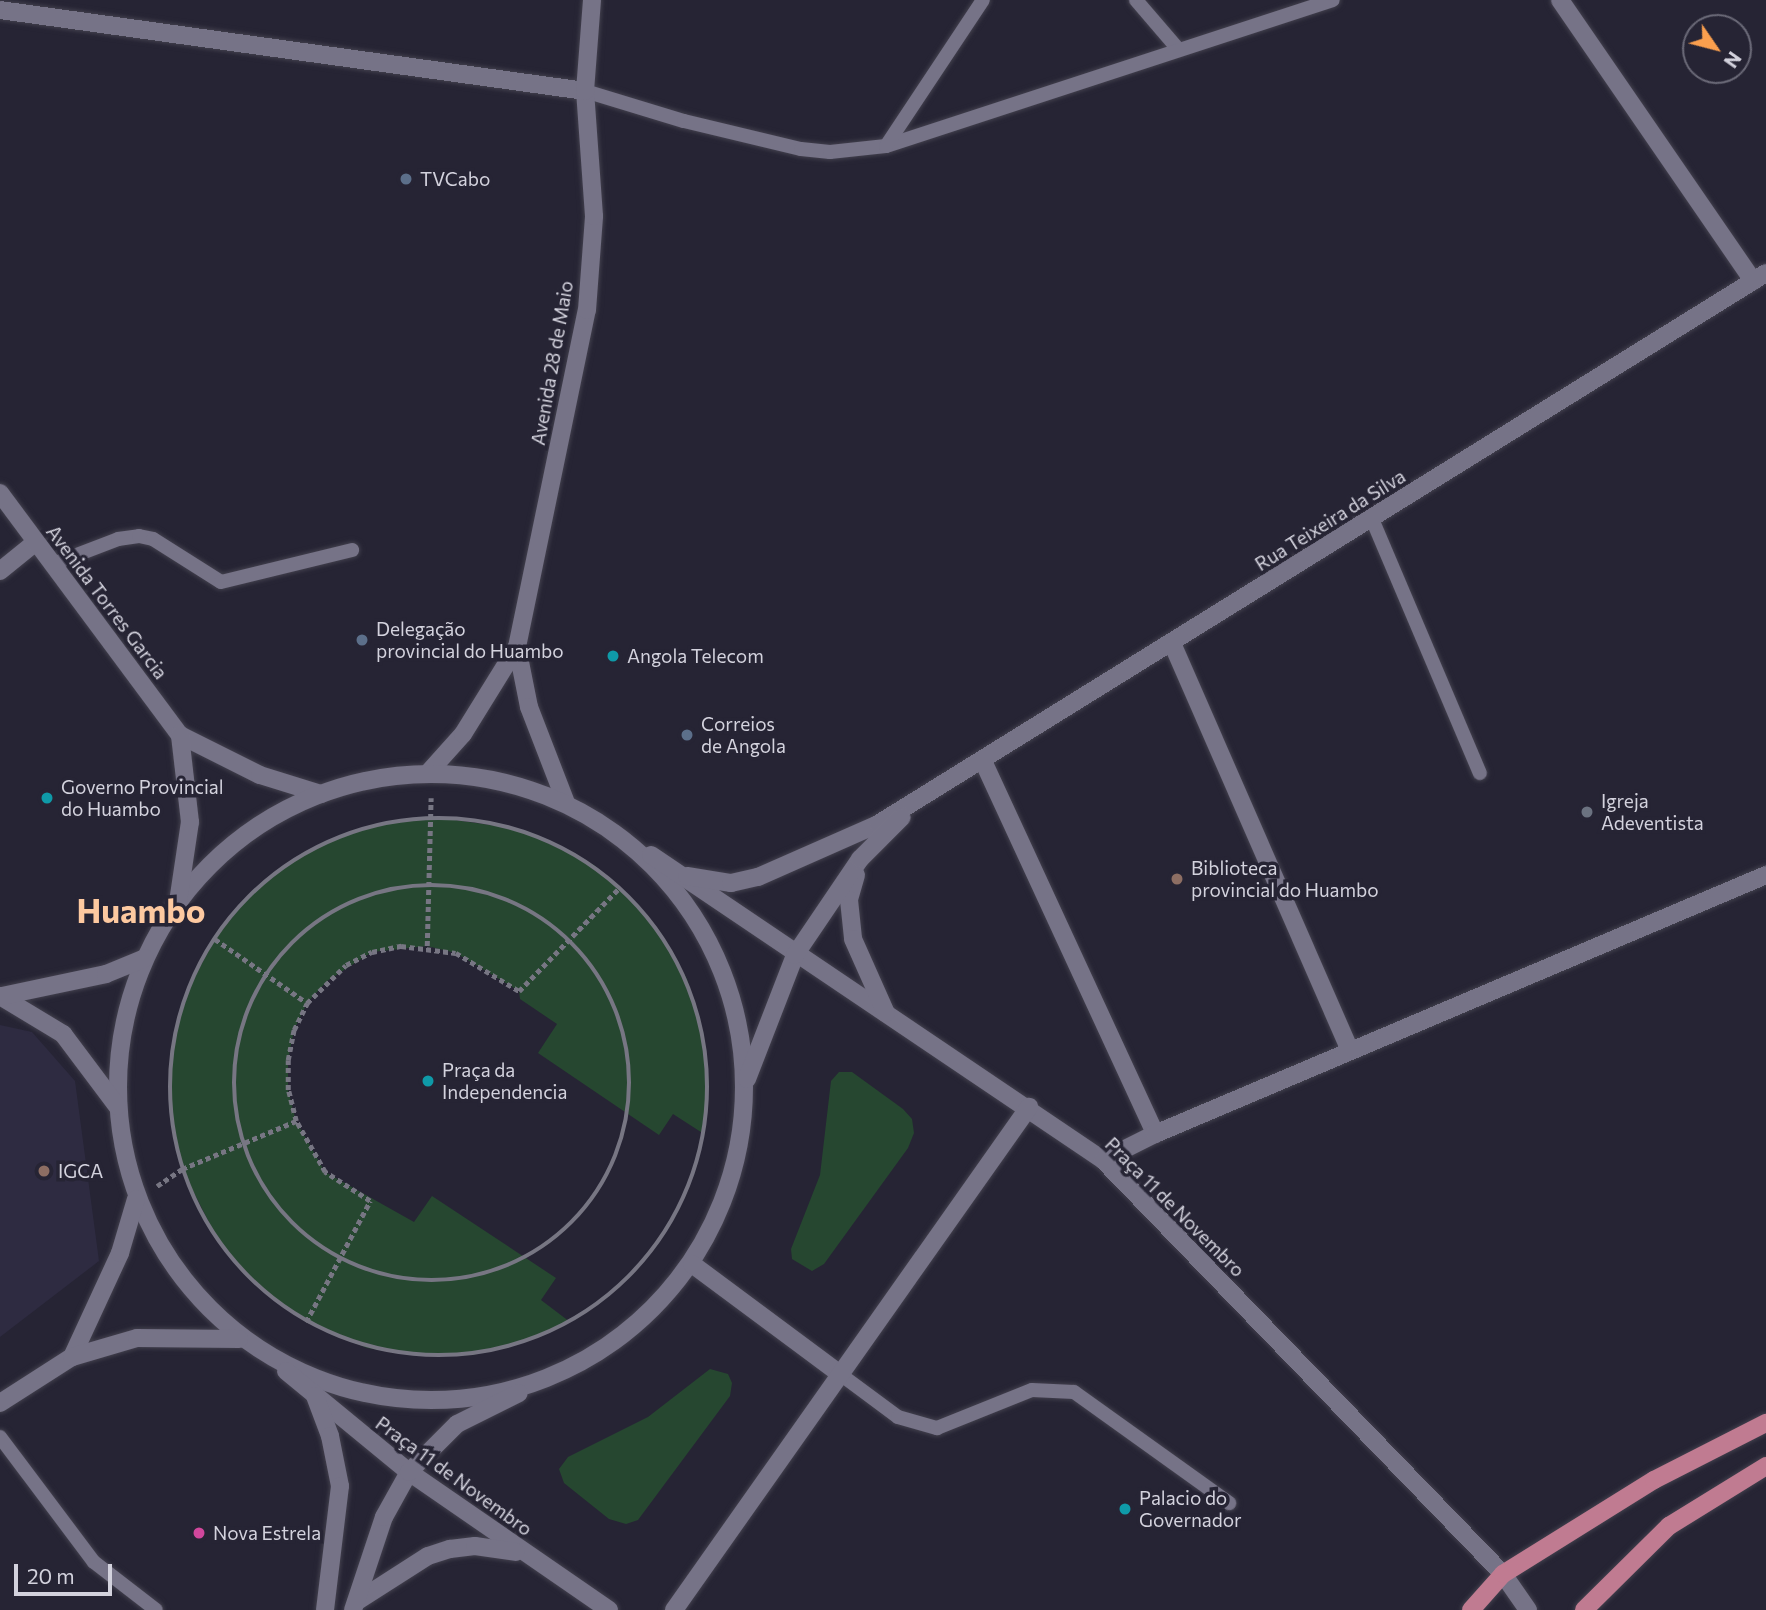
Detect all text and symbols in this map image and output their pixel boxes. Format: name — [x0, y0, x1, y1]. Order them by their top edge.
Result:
north arrow — [1682, 14, 1752, 84]
text: N — [1719, 48, 1746, 73]
place label: TVCabo — [420, 168, 490, 190]
marker: TVCabo — [398, 171, 414, 187]
street label: Avenida 28 de Maio — [526, 279, 578, 447]
street label: Rua Teixeira da Silva — [1251, 465, 1409, 575]
street label: Avenida Torres Garcia — [42, 521, 172, 683]
place label: Delegação provincial do Huambo — [376, 618, 564, 662]
marker: Delegação provincial do Huambo — [354, 632, 370, 648]
place label: Angola Telecom — [627, 645, 764, 667]
marker: Angola Telecom — [605, 648, 621, 664]
place label: Correios de Angola — [701, 713, 786, 757]
marker: Correios de Angola — [679, 727, 695, 743]
place label: Governo Provincial do Huambo — [61, 776, 224, 820]
marker: Governo Provincial do Huambo — [39, 790, 55, 806]
place label: Igreja Adeventista — [1601, 790, 1704, 834]
marker: Igreja Adeventista — [1579, 804, 1595, 820]
place label: Biblioteca provincial do Huambo — [1191, 857, 1379, 901]
marker: Biblioteca provincial do Huambo — [1169, 871, 1185, 887]
district label: Huambo — [76, 890, 206, 930]
place label: Praça da Independencia — [442, 1059, 567, 1103]
marker: Praça da Independencia — [420, 1073, 436, 1089]
street label: Praça 11 de Novembro — [1100, 1132, 1250, 1282]
place label: IGCA — [58, 1160, 103, 1182]
marker: IGCA — [36, 1163, 52, 1179]
street label: Praça 11 de Novembro — [371, 1412, 537, 1540]
place label: Palacio do Governador — [1139, 1487, 1242, 1531]
marker: Palacio do Governador — [1117, 1501, 1133, 1517]
place label: Nova Estrela — [213, 1522, 321, 1544]
marker: Nova Estrela — [191, 1525, 207, 1541]
scale bar — [18, 1550, 116, 1594]
text: 20 m — [27, 1563, 75, 1588]

